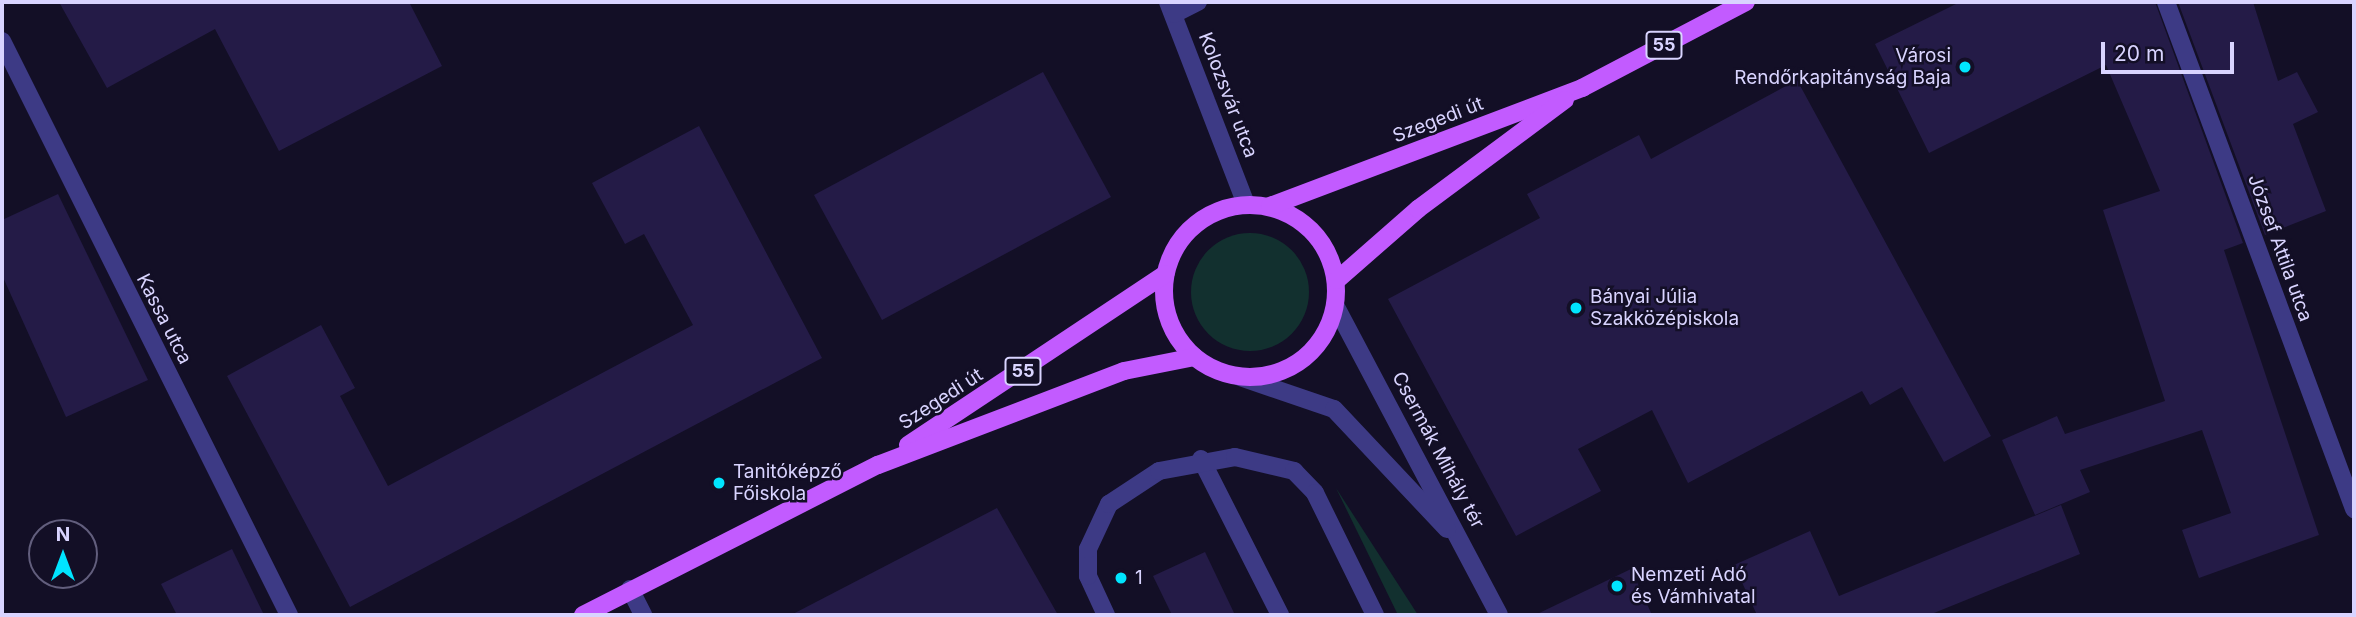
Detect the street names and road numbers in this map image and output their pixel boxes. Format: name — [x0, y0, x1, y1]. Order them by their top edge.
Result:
street label: Kolozsvár utca — [1194, 29, 1262, 161]
road number: 55 — [1645, 31, 1683, 60]
street label: Szegedi út — [1389, 92, 1487, 148]
street label: József Attila utca — [2243, 171, 2317, 325]
street label: Kassa utca — [131, 270, 197, 368]
road number: 55 — [1004, 356, 1042, 386]
street label: Szegedi út — [895, 364, 987, 434]
street label: Csermák Mihály tér — [1387, 368, 1489, 532]

